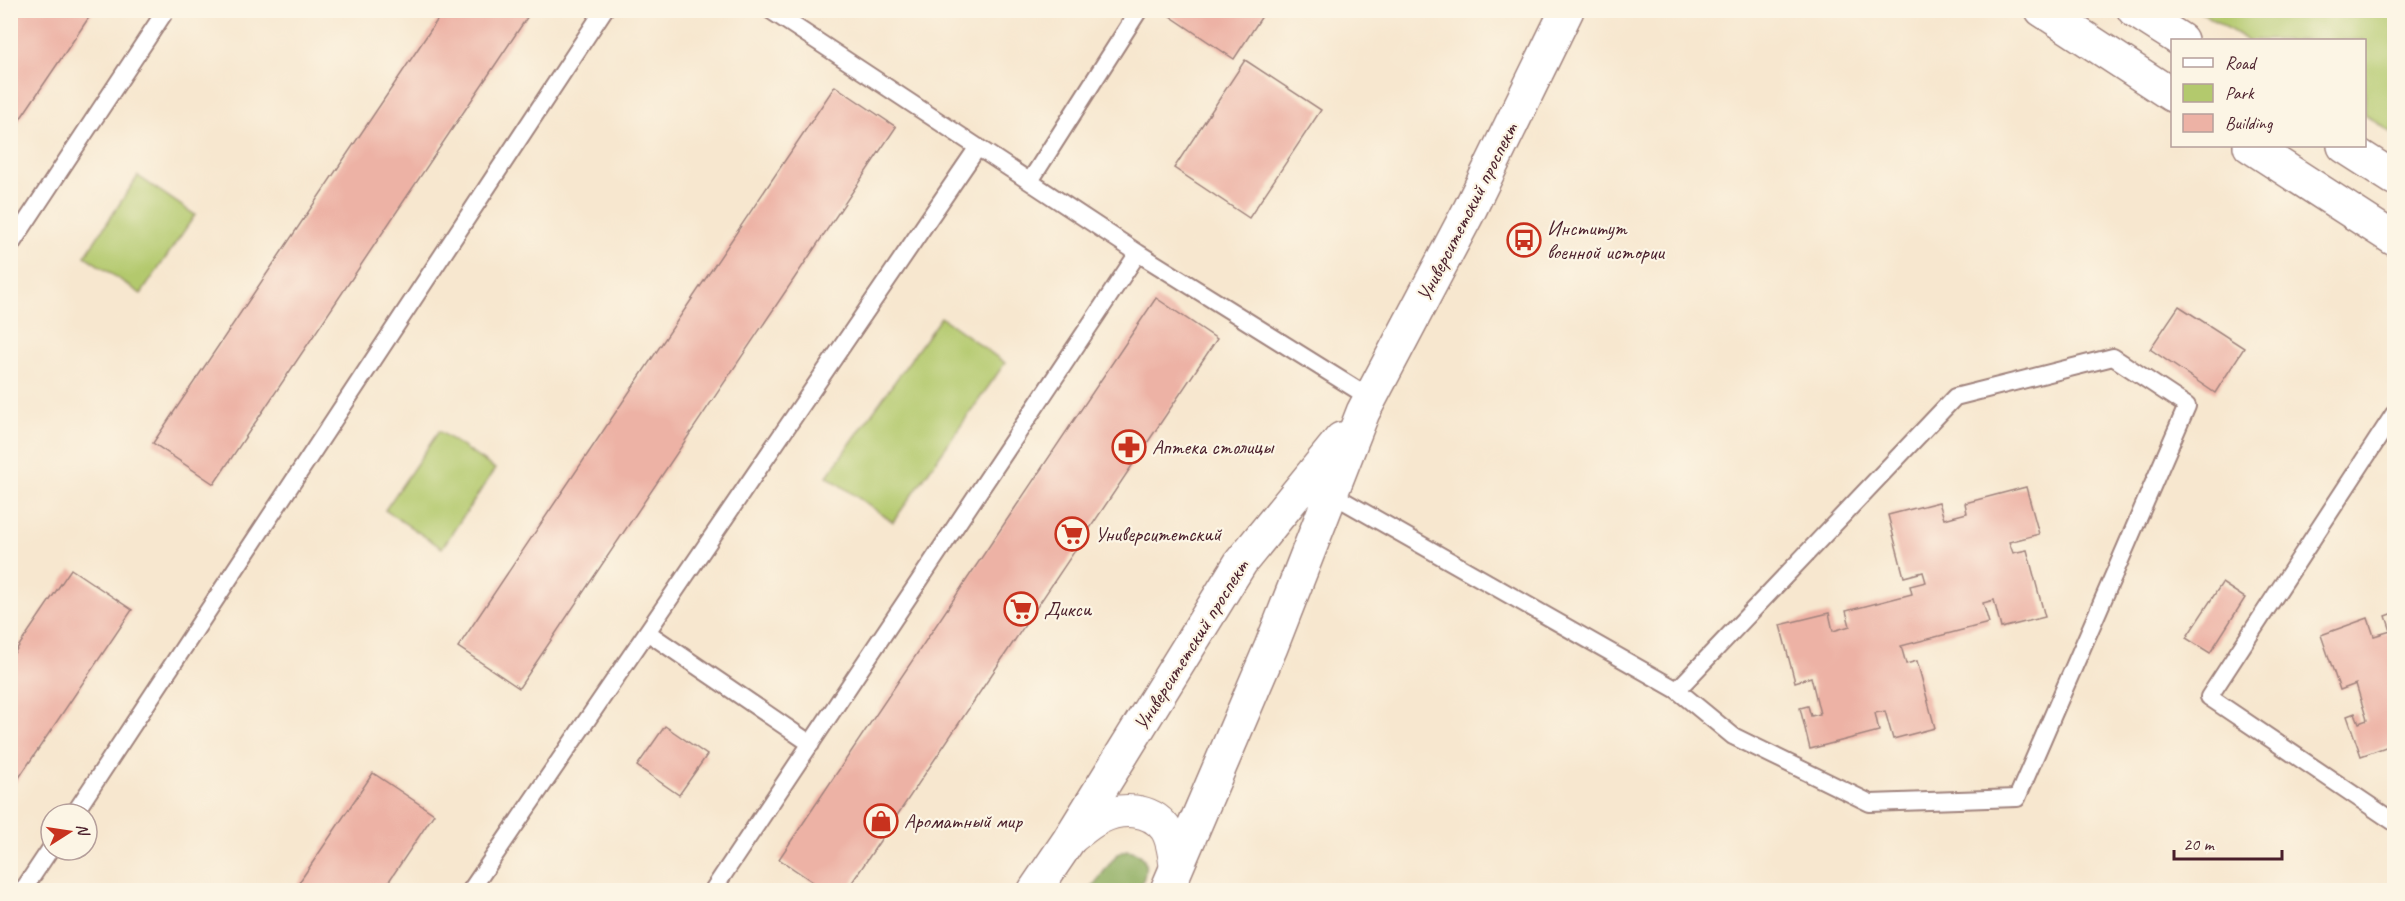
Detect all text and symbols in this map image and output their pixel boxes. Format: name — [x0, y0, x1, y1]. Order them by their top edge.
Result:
legend — [2171, 39, 2366, 147]
text: Road — [2225, 52, 2258, 74]
text: Park — [2225, 82, 2255, 104]
text: Building — [2225, 112, 2274, 134]
street label: Университетский проспект — [1411, 117, 1524, 306]
place label: Институт военной истории — [1547, 215, 1665, 265]
bus stop icon: Институт военной истории — [1506, 222, 1542, 258]
pharmacy icon: Аптека столицы — [1111, 429, 1147, 465]
place label: Аптека столицы — [1152, 434, 1275, 460]
supermarket icon: Университетский — [1054, 516, 1090, 552]
place label: Университетский — [1095, 521, 1223, 547]
street label: Университетский проспект — [1128, 553, 1255, 735]
supermarket icon: Дикси — [1003, 591, 1039, 627]
place label: Дикси — [1044, 596, 1093, 622]
north arrow — [39, 802, 99, 862]
shop icon: Ароматный мир — [863, 803, 899, 839]
place label: Ароматный мир — [904, 808, 1023, 834]
text: N — [72, 822, 94, 839]
scale bar — [2174, 823, 2282, 861]
text: 20 m — [2183, 833, 2216, 855]

